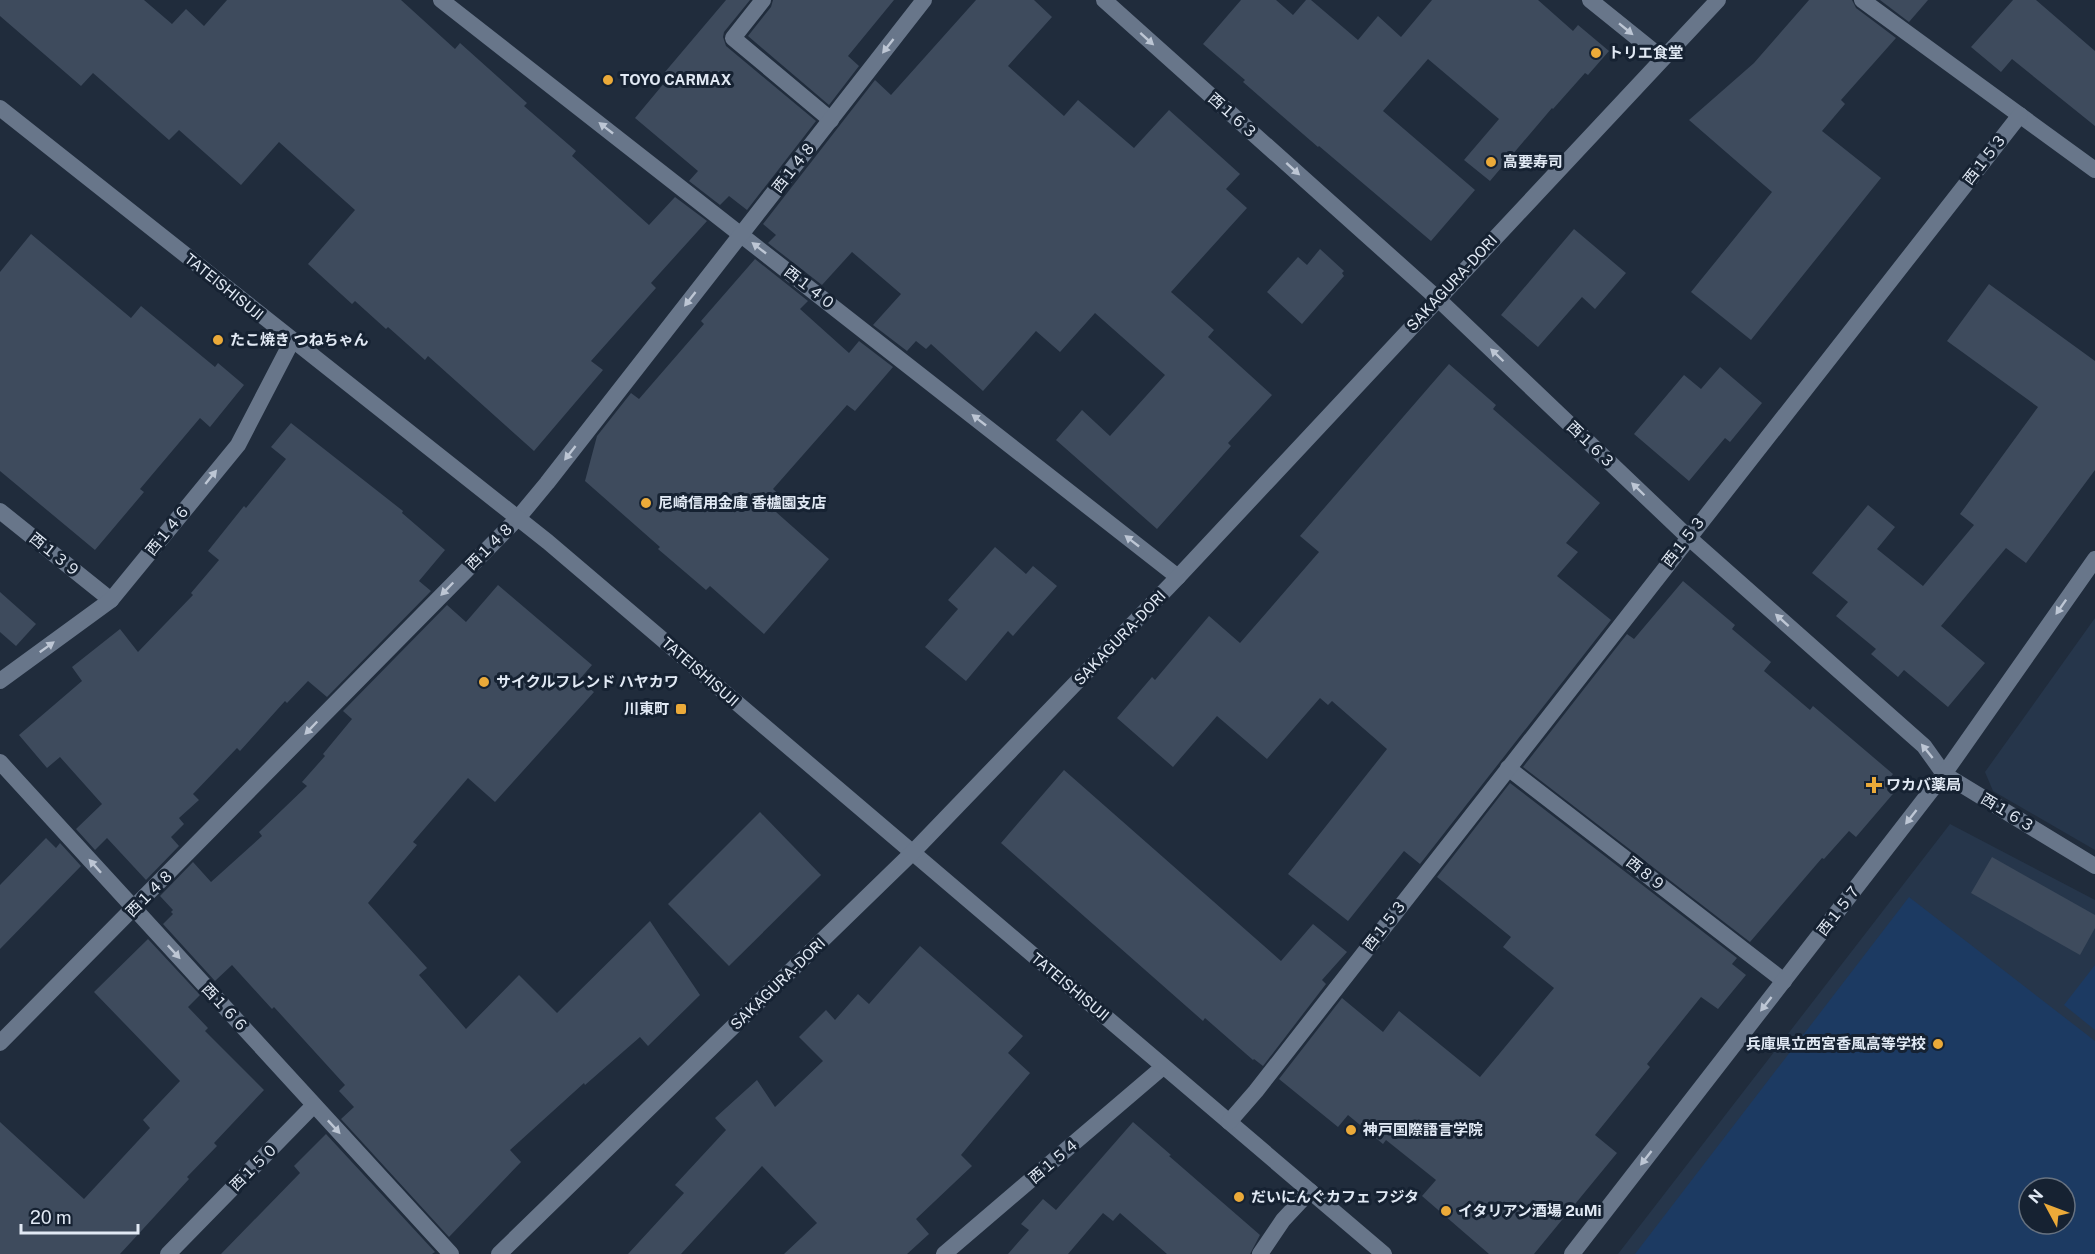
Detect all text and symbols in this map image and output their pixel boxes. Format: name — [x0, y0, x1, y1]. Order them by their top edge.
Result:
one-way arrow — [1618, 23, 1634, 36]
one-way arrow — [1139, 32, 1154, 45]
one-way arrow — [882, 38, 894, 54]
place label: トリエ食堂 — [1608, 44, 1683, 61]
marker: トリエ食堂 — [1589, 46, 1603, 60]
place label: TOYO CARMAX — [620, 71, 732, 88]
marker: TOYO CARMAX — [601, 73, 615, 87]
street label: 西１６３ — [1205, 89, 1261, 142]
one-way arrow — [598, 122, 613, 134]
street label: 西１５３ — [1959, 130, 2010, 188]
street label: 西１４８ — [768, 138, 819, 196]
place label: 高要寿司 — [1503, 153, 1563, 170]
marker: 高要寿司 — [1484, 155, 1498, 169]
one-way arrow — [1285, 162, 1300, 176]
street label: SAKAGURA-DORI — [1403, 231, 1500, 334]
one-way arrow — [752, 242, 767, 254]
street label: TATEISHISUJI — [182, 250, 267, 323]
street label: 西１４０ — [781, 262, 839, 313]
one-way arrow — [684, 291, 696, 307]
place label: たこ焼き つねちゃん — [230, 331, 368, 348]
marker: たこ焼き つねちゃん — [211, 333, 225, 347]
one-way arrow — [1490, 348, 1504, 362]
one-way arrow — [971, 415, 986, 427]
street label: 西１６３ — [1564, 418, 1619, 472]
one-way arrow — [564, 445, 577, 461]
one-way arrow — [204, 470, 217, 485]
one-way arrow — [1631, 482, 1646, 496]
place label: 尼崎信用金庫 香櫨園支店 — [658, 494, 826, 511]
marker: 尼崎信用金庫 香櫨園支店 — [639, 496, 653, 510]
street label: 西１４６ — [142, 501, 193, 558]
street label: 西１５３ — [1658, 512, 1709, 570]
street label: 西１４８ — [462, 518, 517, 573]
street label: 西１３９ — [27, 529, 84, 580]
one-way arrow — [1124, 536, 1139, 548]
one-way arrow — [441, 582, 455, 596]
street label: SAKAGURA-DORI — [1070, 587, 1169, 688]
one-way arrow — [2055, 599, 2067, 615]
one-way arrow — [1775, 614, 1790, 627]
street label: TATEISHISUJI — [659, 634, 742, 709]
one-way arrow — [40, 641, 55, 653]
place label: サイクルフレンド ハヤカワ — [496, 673, 679, 690]
marker: サイクルフレンド ハヤカワ — [477, 675, 491, 689]
place label: 川東町 — [624, 700, 669, 717]
marker: 川東町 — [674, 702, 688, 716]
one-way arrow — [304, 721, 318, 736]
one-way arrow — [1920, 743, 1933, 759]
place label: ワカバ薬局 — [1886, 776, 1961, 793]
marker: ワカバ薬局 — [1867, 778, 1881, 792]
street label: 西１６３ — [1978, 790, 2038, 835]
one-way arrow — [1905, 808, 1917, 824]
street label: 西８９ — [1623, 853, 1669, 894]
one-way arrow — [88, 858, 102, 873]
street label: 西１４８ — [122, 865, 177, 920]
street label: 西１５７ — [1813, 881, 1864, 939]
street label: 西１５３ — [1359, 896, 1410, 954]
street label: SAKAGURA-DORI — [727, 934, 828, 1033]
one-way arrow — [166, 945, 180, 959]
street label: TATEISHISUJI — [1028, 949, 1112, 1024]
street label: 西１６６ — [199, 980, 252, 1035]
one-way arrow — [1759, 996, 1772, 1012]
place label: 兵庫県立西宮香風高等学校 — [1746, 1035, 1926, 1052]
marker: 兵庫県立西宮香風高等学校 — [1931, 1037, 1945, 1051]
one-way arrow — [327, 1119, 341, 1134]
place label: 神戸国際語言学院 — [1362, 1121, 1483, 1138]
marker: 神戸国際語言学院 — [1344, 1123, 1358, 1137]
street label: 西１５４ — [1025, 1135, 1082, 1186]
street label: 西１５０ — [226, 1139, 281, 1194]
one-way arrow — [1641, 1151, 1653, 1166]
north arrow — [2017, 1176, 2077, 1236]
text: N — [2025, 1186, 2047, 1207]
place label: だいにんぐカフェ フジタ — [1251, 1188, 1419, 1205]
marker: だいにんぐカフェ フジタ — [1232, 1190, 1246, 1204]
scale bar — [21, 1197, 138, 1235]
place label: イタリアン酒場 2uMi — [1458, 1202, 1601, 1219]
marker: イタリアン酒場 2uMi — [1439, 1204, 1453, 1218]
text: 20 m — [30, 1207, 72, 1228]

